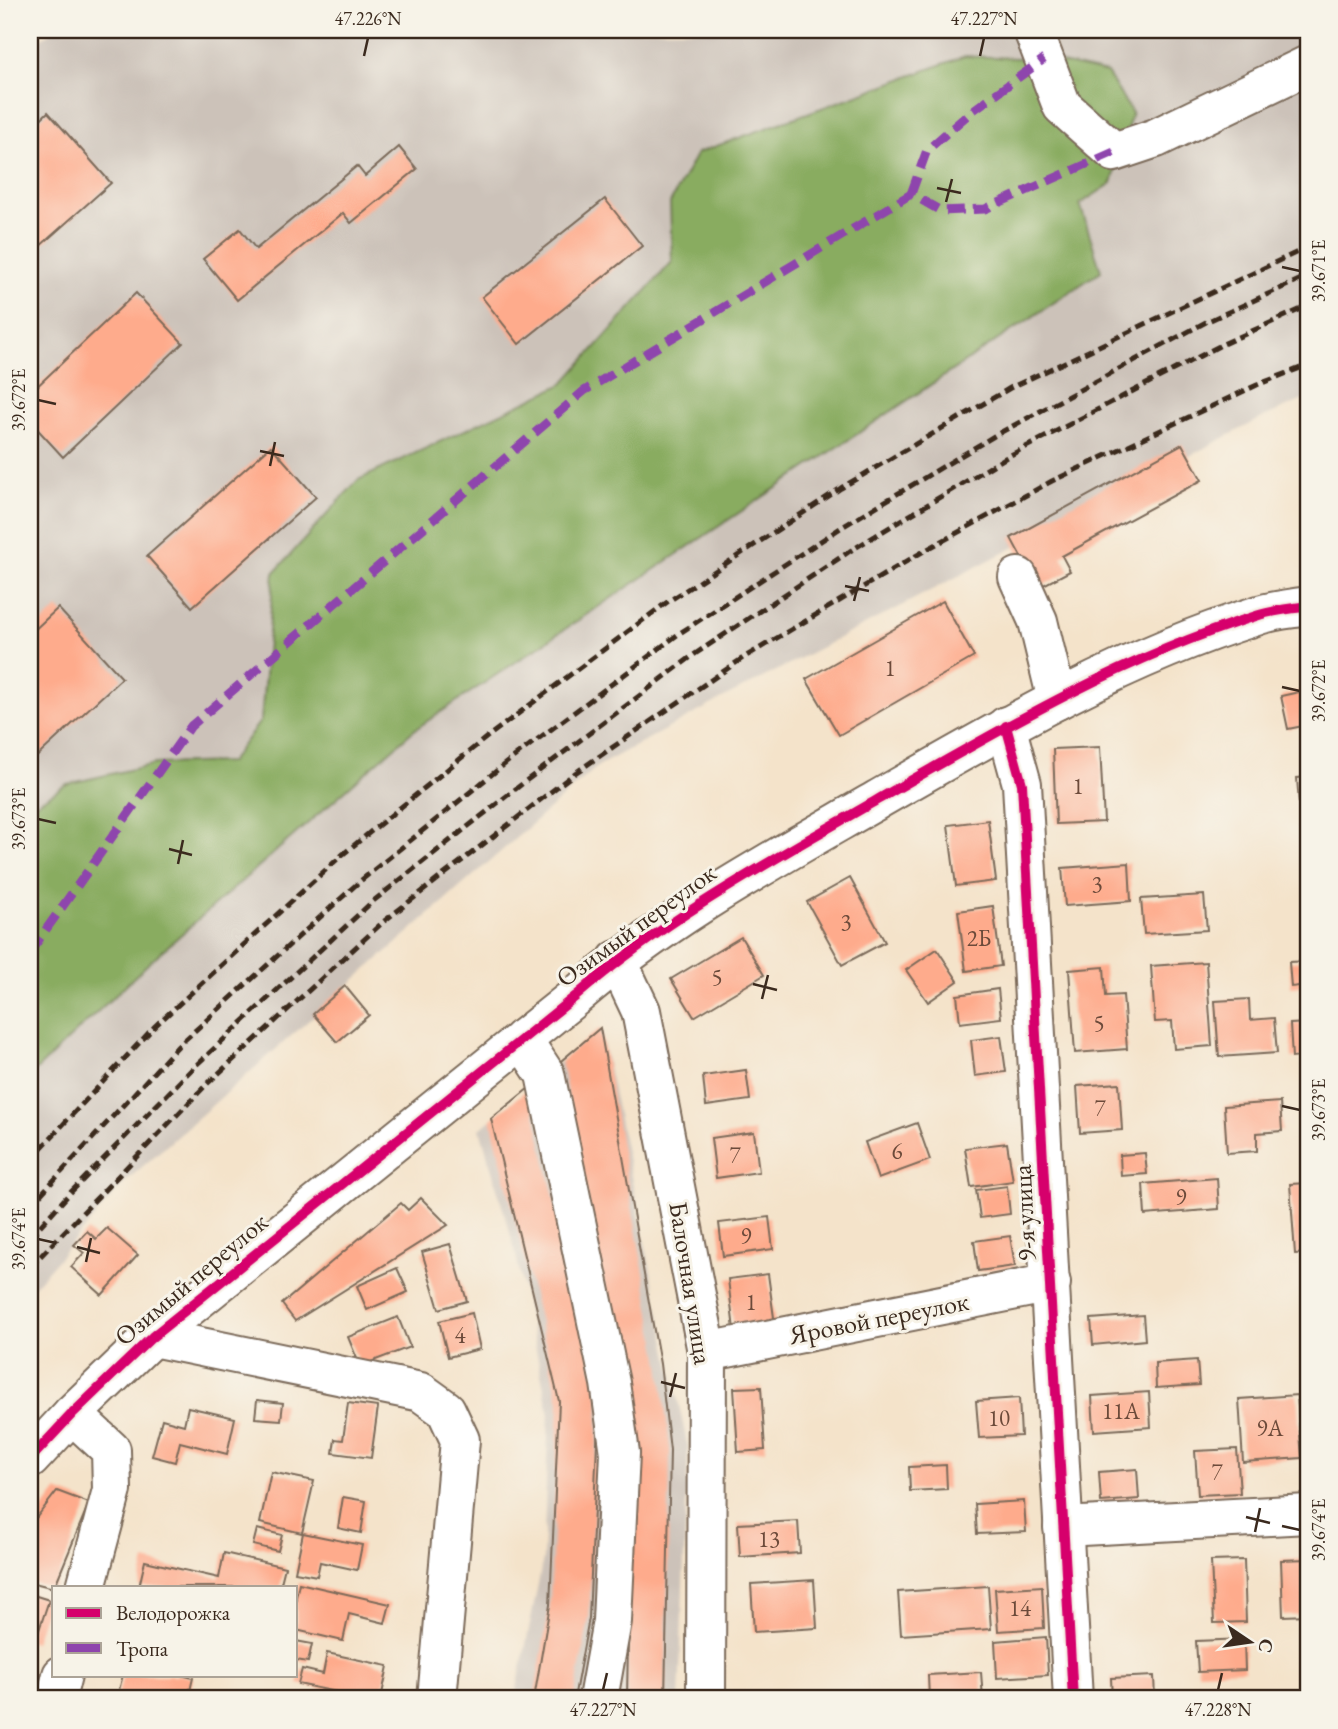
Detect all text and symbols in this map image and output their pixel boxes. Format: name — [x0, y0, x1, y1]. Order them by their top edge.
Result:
text: 47.226°N — [335, 7, 402, 30]
text: 47.227°N — [951, 7, 1018, 30]
text: 39.671°E — [1307, 240, 1330, 302]
text: 39.672°E — [7, 369, 30, 431]
house number: 1 — [884, 653, 896, 683]
text: 39.672°E — [1307, 660, 1330, 722]
house number: 1 — [1072, 771, 1084, 801]
text: 39.673°E — [7, 788, 30, 850]
street label: Озимый переулок — [549, 855, 723, 995]
house number: 3 — [1091, 869, 1103, 899]
house number: 3 — [840, 907, 852, 937]
house number: 2Б — [967, 923, 991, 953]
house number: 5 — [711, 962, 723, 992]
house number: 5 — [1093, 1008, 1105, 1038]
text: 39.673°E — [1307, 1079, 1330, 1141]
house number: 7 — [1094, 1093, 1106, 1123]
house number: 6 — [891, 1136, 903, 1166]
house number: 7 — [729, 1140, 741, 1170]
street label: 9-я улица — [1004, 1163, 1044, 1262]
house number: 9 — [1175, 1182, 1187, 1212]
street label: Балочная улица — [661, 1199, 721, 1367]
street label: Озимый переулок — [107, 1205, 275, 1353]
text: 39.674°E — [7, 1208, 30, 1270]
house number: 9 — [740, 1221, 752, 1251]
street label: Яровой переулок — [785, 1284, 972, 1352]
house number: 1 — [745, 1287, 757, 1317]
house number: 4 — [454, 1320, 466, 1350]
house number: 11А — [1102, 1396, 1141, 1426]
house number: 10 — [988, 1403, 1010, 1433]
house number: 9А — [1257, 1413, 1285, 1443]
house number: 7 — [1211, 1457, 1223, 1487]
text: 39.674°E — [1307, 1499, 1330, 1561]
house number: 13 — [758, 1524, 780, 1554]
legend — [52, 1586, 298, 1676]
house number: 14 — [1009, 1593, 1032, 1623]
text: Велодорожка — [116, 1599, 231, 1626]
north arrow — [1216, 1606, 1286, 1676]
text: Тропа — [116, 1635, 169, 1662]
text: С — [1252, 1636, 1280, 1655]
text: 47.227°N — [570, 1698, 637, 1721]
text: 47.228°N — [1185, 1698, 1252, 1721]

